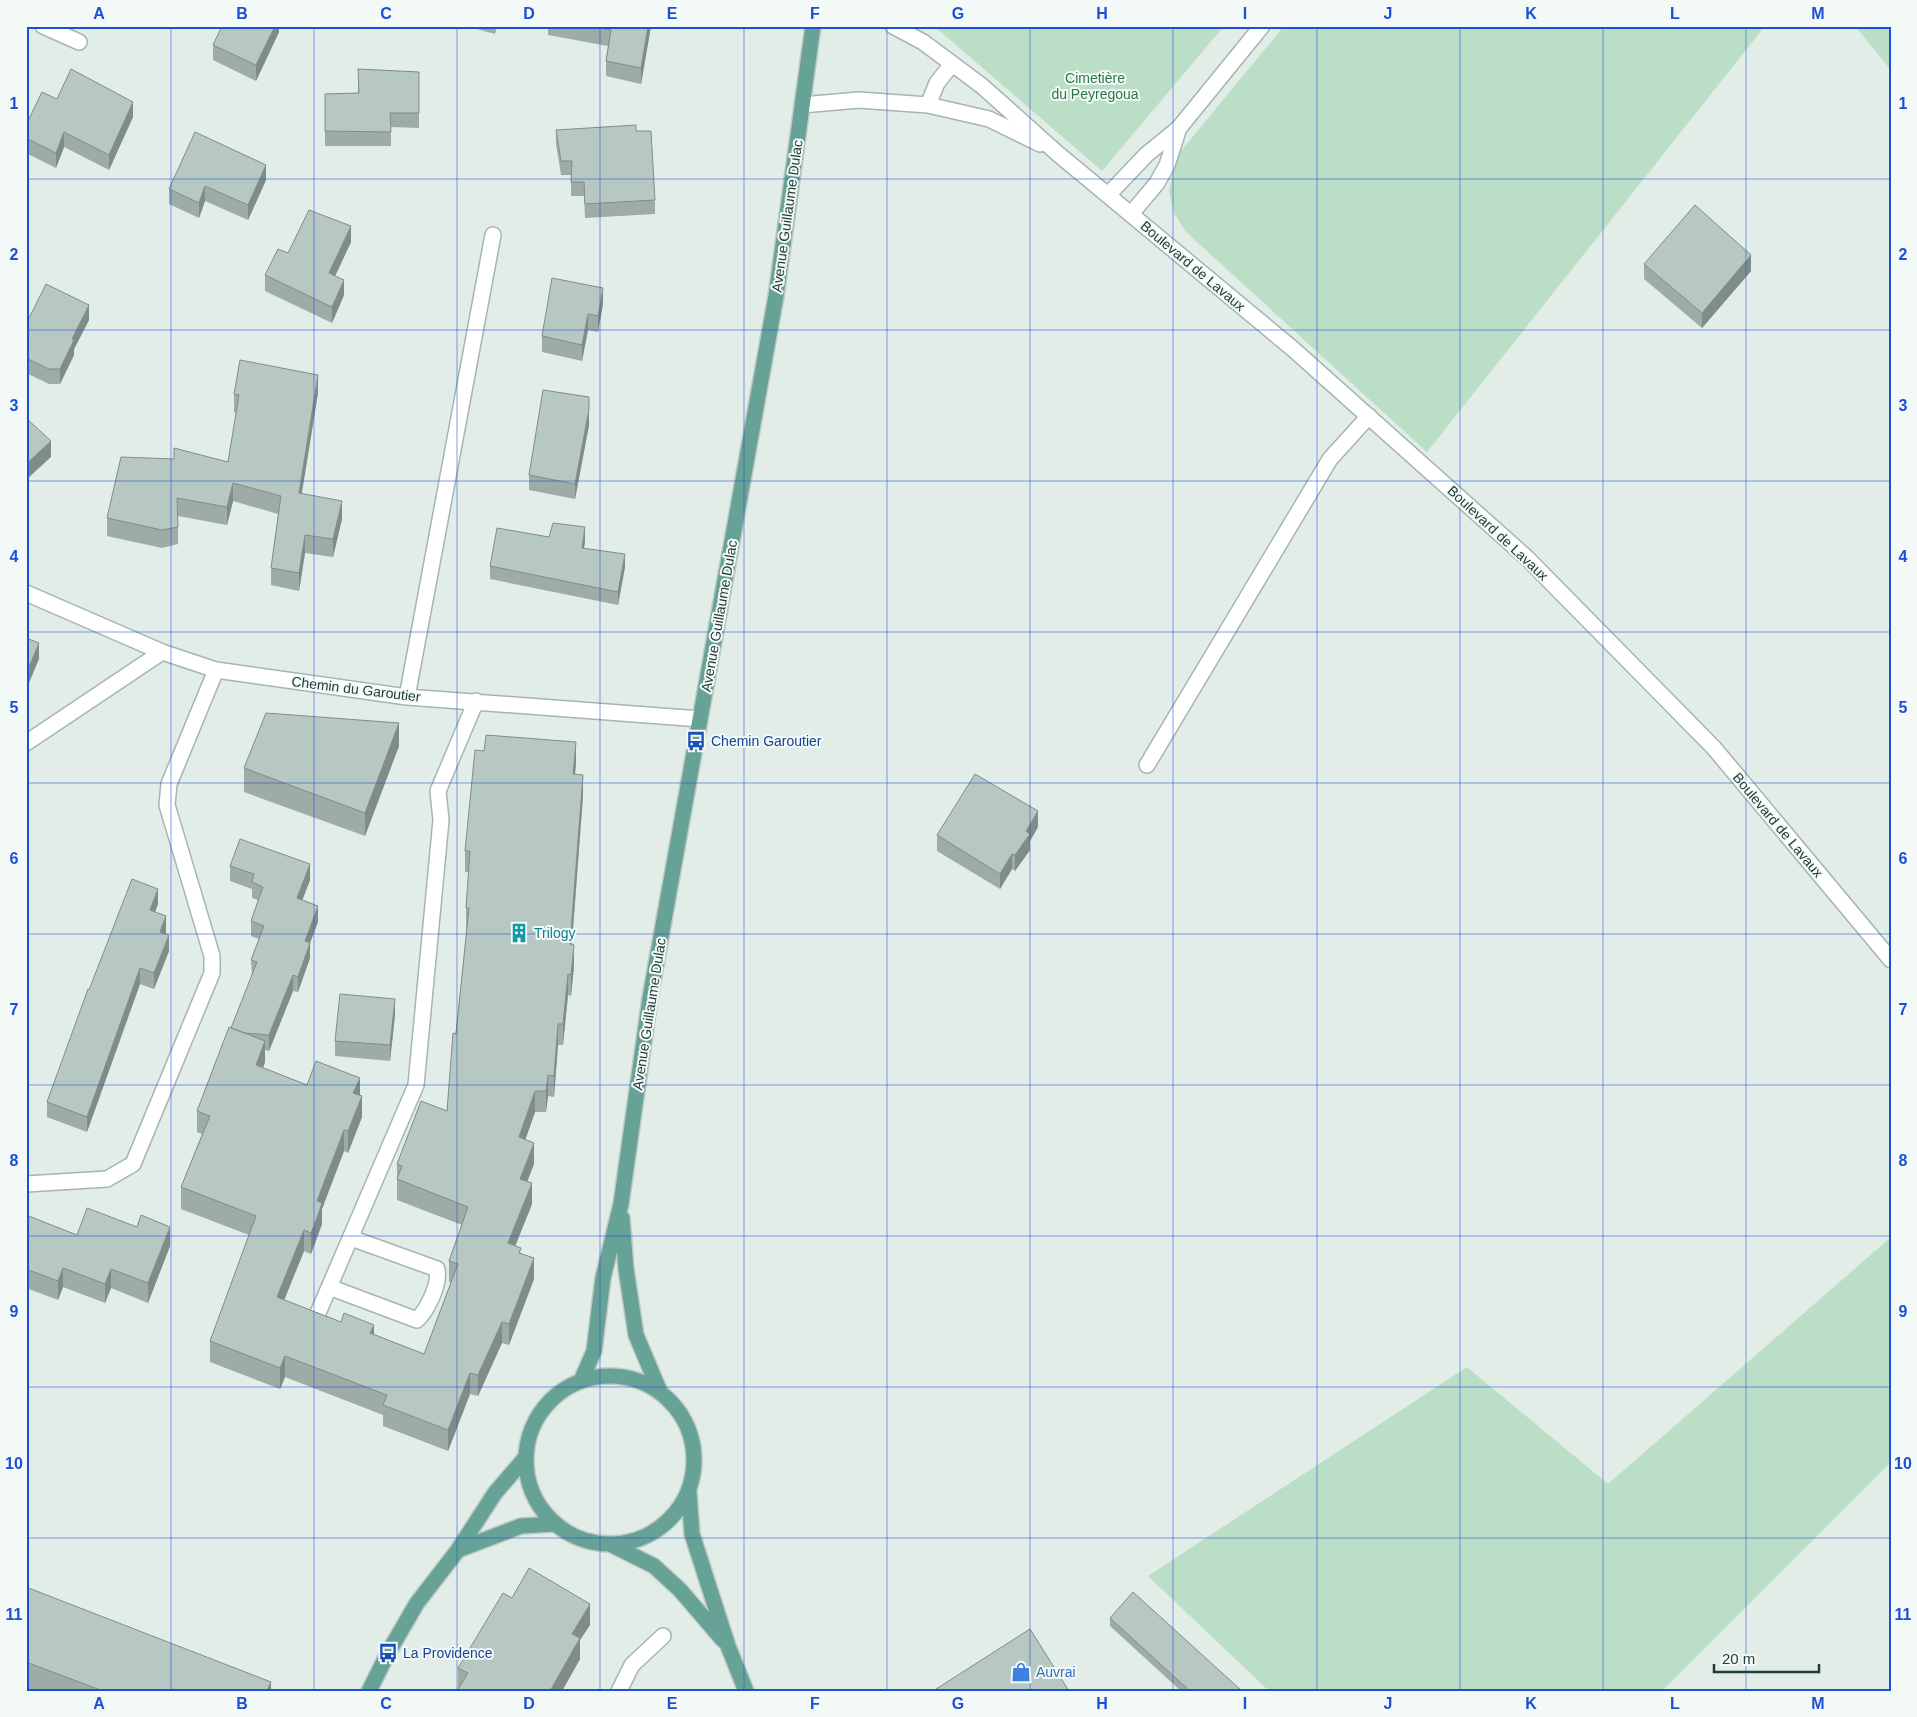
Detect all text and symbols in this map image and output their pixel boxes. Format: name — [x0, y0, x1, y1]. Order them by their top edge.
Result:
text: A — [93, 5, 105, 22]
text: B — [236, 5, 248, 22]
text: C — [380, 5, 392, 22]
text: D — [523, 5, 535, 22]
text: E — [667, 5, 678, 22]
text: F — [810, 5, 820, 22]
text: G — [952, 5, 964, 22]
text: H — [1096, 5, 1108, 22]
text: I — [1243, 5, 1247, 22]
text: J — [1384, 5, 1392, 22]
text: K — [1525, 5, 1537, 22]
text: L — [1670, 5, 1680, 22]
text: M — [1811, 5, 1825, 22]
park label: Cimetière du Peyregoua — [1051, 70, 1139, 102]
text: 1 — [10, 95, 19, 112]
text: 1 — [1899, 95, 1908, 112]
street label: Avenue Guillaume Dulac — [768, 139, 806, 293]
street label: Boulevard de Lavaux — [1137, 218, 1249, 314]
text: 2 — [10, 246, 19, 263]
text: 2 — [1899, 246, 1908, 263]
text: 3 — [10, 397, 19, 414]
text: 3 — [1899, 397, 1908, 414]
street label: Boulevard de Lavaux — [1444, 482, 1552, 584]
street label: Avenue Guillaume Dulac — [698, 539, 740, 693]
text: 4 — [10, 548, 19, 565]
text: 4 — [1899, 548, 1908, 565]
street label: Chemin du Garoutier — [291, 673, 422, 705]
text: 5 — [10, 699, 19, 716]
text: 5 — [1899, 699, 1908, 716]
bus stop icon: Chemin Garoutier — [685, 730, 707, 752]
place label: Chemin Garoutier — [711, 733, 822, 749]
street label: Boulevard de Lavaux — [1730, 769, 1826, 881]
text: 6 — [10, 850, 19, 867]
text: 6 — [1899, 850, 1908, 867]
building icon: Trilogy — [508, 922, 530, 944]
place label: Trilogy — [534, 925, 576, 941]
street label: Avenue Guillaume Dulac — [629, 937, 669, 1091]
text: 7 — [10, 1001, 19, 1018]
text: 7 — [1899, 1001, 1908, 1018]
text: 8 — [10, 1152, 19, 1169]
text: 8 — [1899, 1152, 1908, 1169]
text: 9 — [10, 1303, 19, 1320]
text: 9 — [1899, 1303, 1908, 1320]
text: 10 — [5, 1455, 23, 1472]
text: 10 — [1894, 1455, 1912, 1472]
text: 11 — [6, 1606, 23, 1623]
text: 11 — [1895, 1606, 1912, 1623]
bus stop icon: La Providence — [377, 1642, 399, 1664]
scale bar — [1714, 1642, 1820, 1674]
place label: La Providence — [403, 1645, 493, 1661]
text: 20 m — [1722, 1650, 1755, 1667]
shop icon: Auvrai — [1010, 1661, 1032, 1683]
place label: Auvrai — [1036, 1664, 1076, 1680]
text: A — [93, 1695, 105, 1712]
text: B — [236, 1695, 248, 1712]
text: C — [380, 1695, 392, 1712]
text: D — [523, 1695, 535, 1712]
text: E — [667, 1695, 678, 1712]
text: F — [810, 1695, 820, 1712]
text: G — [952, 1695, 964, 1712]
text: H — [1096, 1695, 1108, 1712]
text: I — [1243, 1695, 1247, 1712]
text: J — [1384, 1695, 1392, 1712]
text: K — [1525, 1695, 1537, 1712]
text: L — [1670, 1695, 1680, 1712]
text: M — [1811, 1695, 1825, 1712]

